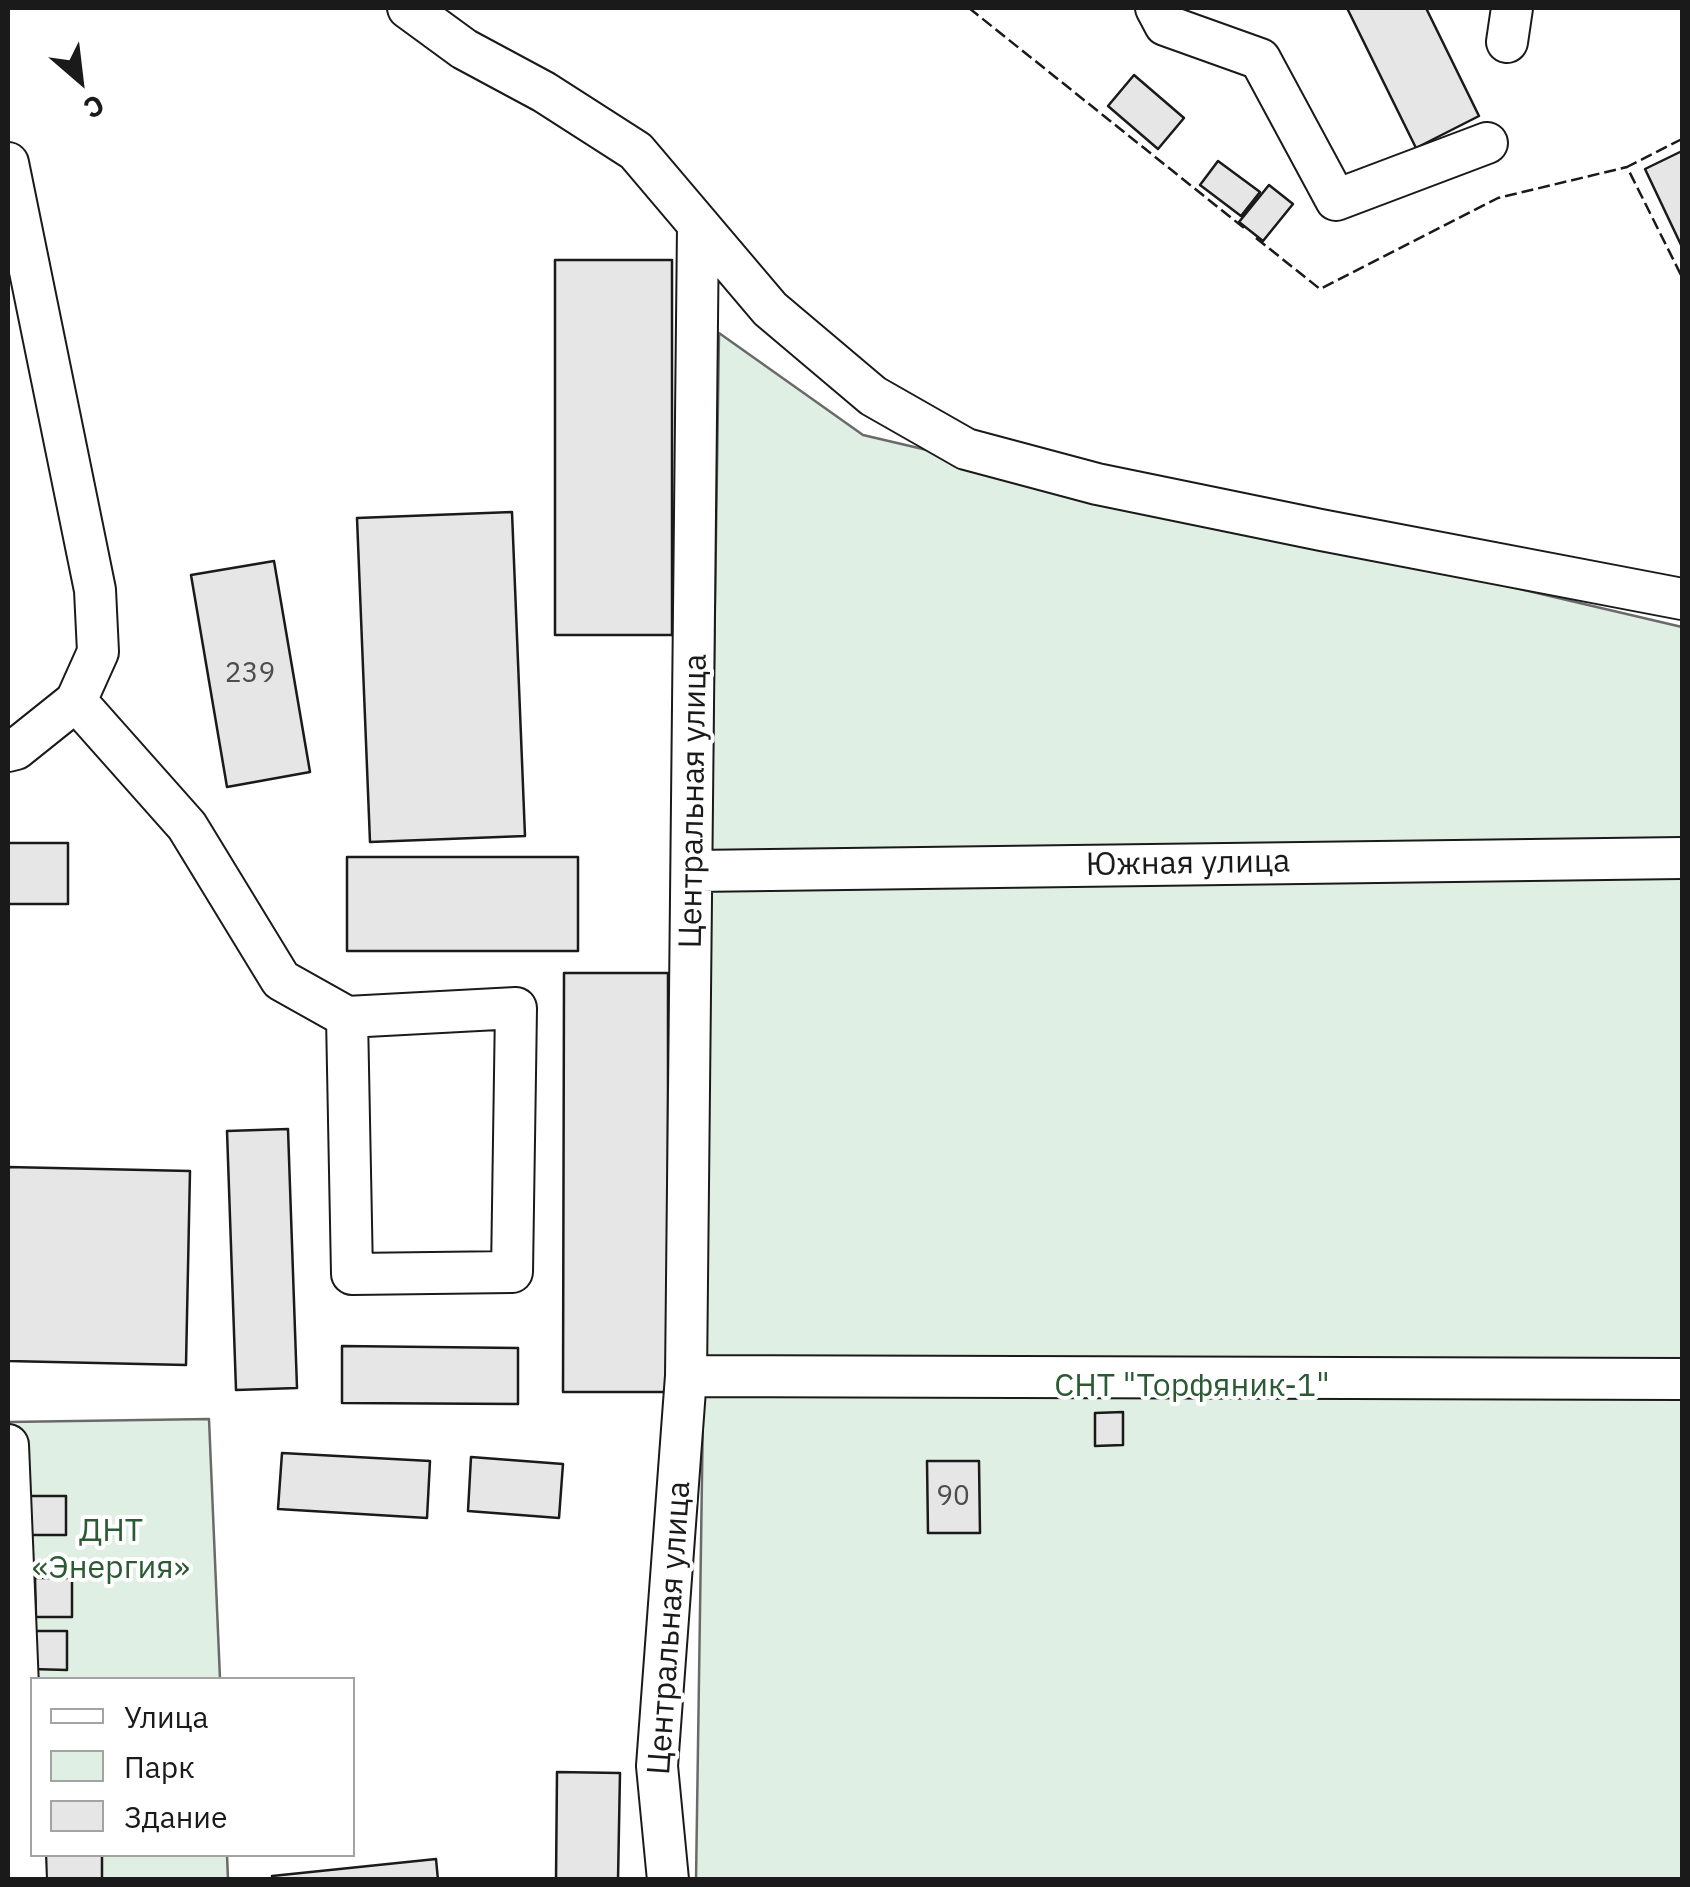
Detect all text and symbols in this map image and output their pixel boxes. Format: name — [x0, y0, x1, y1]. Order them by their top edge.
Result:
north arrow — [30, 30, 130, 130]
text: С — [78, 86, 111, 128]
street label: Центральная улица — [672, 653, 716, 949]
house number: 239 — [225, 657, 275, 691]
street label: Южная улица — [1086, 843, 1290, 885]
park label: СНТ "Торфяник-1" — [1054, 1368, 1330, 1406]
street label: Центральная улица — [641, 1480, 699, 1776]
house number: 90 — [936, 1480, 970, 1514]
park label: ДНТ «Энергия» — [32, 1513, 190, 1588]
legend — [30, 1677, 355, 1857]
text: Улица — [124, 1697, 209, 1736]
text: Парк — [124, 1747, 195, 1786]
text: Здание — [124, 1797, 227, 1836]

